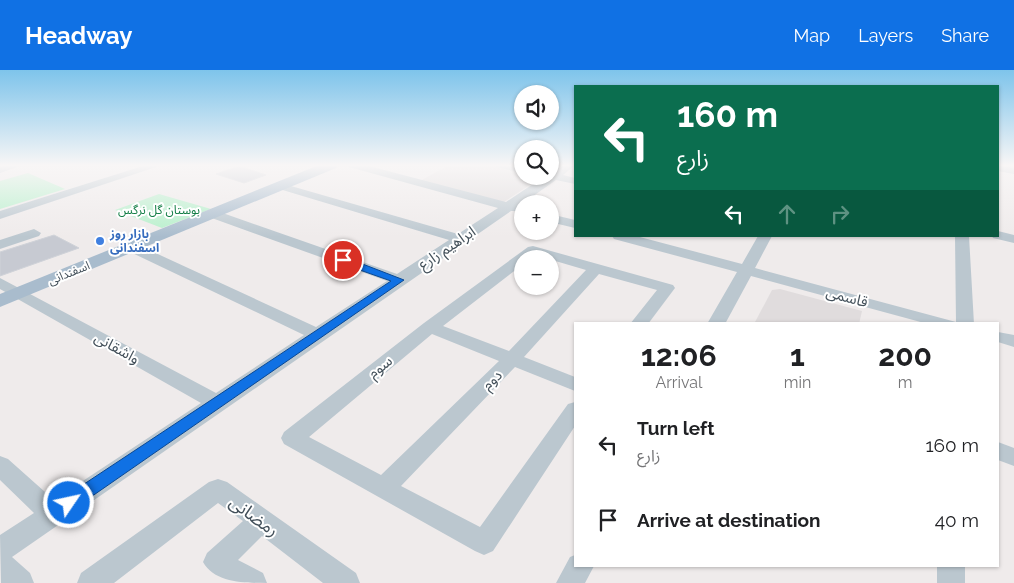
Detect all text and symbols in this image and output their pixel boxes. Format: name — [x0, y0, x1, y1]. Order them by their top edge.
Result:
text: Headway — [25, 21, 133, 50]
text: Map — [794, 25, 830, 46]
text: Layers — [858, 25, 913, 46]
text: Share — [941, 25, 989, 46]
map controls — [514, 85, 559, 295]
button: sound — [514, 85, 559, 130]
text: 160 m — [677, 94, 778, 135]
icon: left — [594, 105, 659, 170]
button: search — [514, 140, 559, 185]
text: زارع — [677, 145, 709, 171]
button: + — [514, 195, 559, 240]
icon: left — [720, 200, 748, 228]
icon: ahead — [773, 200, 801, 228]
icon: right — [826, 200, 854, 228]
park label: بوستان گل نرگس — [118, 203, 200, 217]
street label: ابراهیم زارع — [415, 222, 481, 276]
place label: بازار روز اسفندانی — [109, 227, 159, 255]
marker: بازار روز اسفندانی — [94, 235, 106, 247]
pin — [322, 239, 364, 281]
icon: arrive — [329, 246, 357, 274]
button: − — [514, 250, 559, 295]
street label: اسفندانی — [46, 258, 92, 288]
street label: قاسمی — [824, 283, 870, 311]
street label: واشقانی — [91, 328, 143, 368]
text: 12:06 — [641, 338, 717, 373]
text: 1 — [790, 338, 805, 373]
text: 200 — [878, 338, 932, 373]
street label: سوم — [364, 352, 397, 384]
street label: دوم — [478, 366, 507, 395]
text: Arrival — [655, 373, 702, 392]
text: min — [784, 373, 811, 392]
text: m — [898, 373, 912, 392]
text: Turn left — [637, 417, 714, 439]
icon: left — [594, 431, 622, 459]
text: 160 m — [925, 434, 979, 456]
text: زارع — [637, 446, 660, 465]
position arrow — [42, 476, 94, 528]
street label: رمضانی — [225, 491, 283, 541]
icon: arrive — [594, 506, 622, 534]
text: Arrive at destination — [637, 509, 821, 531]
text: 40 m — [935, 509, 979, 531]

